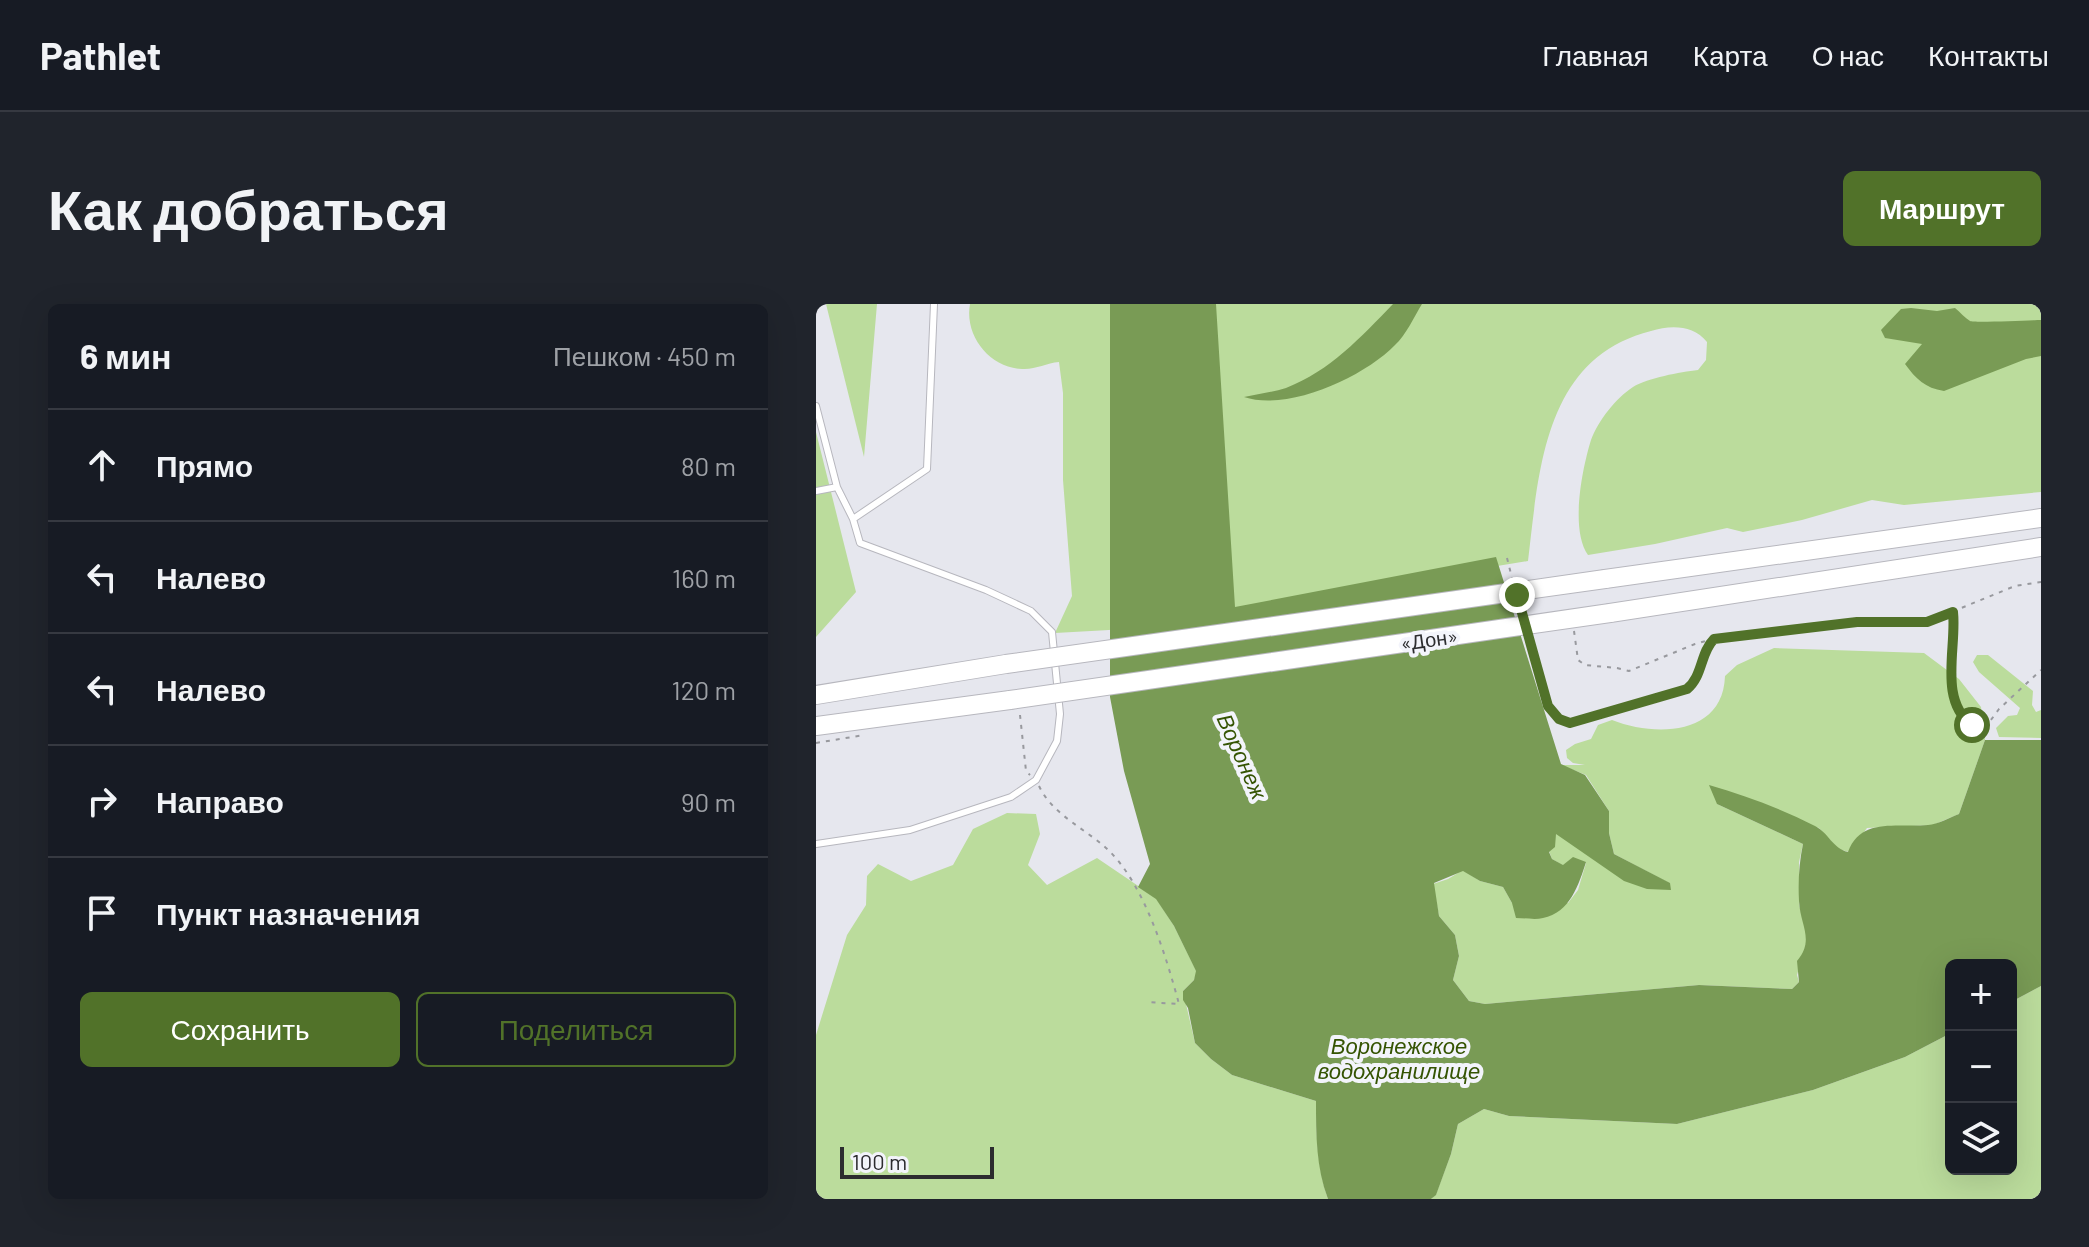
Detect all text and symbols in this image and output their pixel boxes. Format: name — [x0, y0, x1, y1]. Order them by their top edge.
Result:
text: Pathlet — [40, 32, 161, 78]
text: Главная — [1542, 38, 1649, 72]
text: Карта — [1693, 38, 1768, 72]
text: О нас — [1812, 38, 1884, 72]
text: Контакты — [1928, 38, 2049, 72]
button: Маршрут — [1843, 171, 2041, 246]
text: Как добраться — [48, 174, 449, 241]
text: 6 мин — [80, 335, 172, 376]
text: Пешком · 450 m — [553, 340, 736, 371]
icon: ahead — [80, 443, 124, 487]
text: Прямо — [156, 447, 253, 483]
text: 80 m — [681, 450, 736, 481]
icon: left — [80, 555, 124, 599]
text: Налево — [156, 559, 266, 595]
text: 160 m — [672, 562, 736, 593]
route end — [1499, 577, 1535, 613]
street label: «Дон» — [1399, 623, 1459, 655]
icon: left — [80, 667, 124, 711]
text: Налево — [156, 671, 266, 707]
text: 120 m — [672, 674, 736, 705]
route start — [1954, 707, 1990, 743]
water label: Воронеж — [1212, 709, 1274, 804]
icon: right — [80, 779, 124, 823]
text: Направо — [156, 783, 284, 819]
text: 90 m — [681, 786, 736, 817]
icon: arrive — [80, 891, 124, 935]
text: Пункт назначения — [156, 895, 420, 931]
map controls — [1945, 959, 2017, 1175]
button: + — [1945, 959, 2017, 1031]
button: Сохранить — [80, 992, 400, 1067]
button: Поделиться — [416, 992, 736, 1067]
button: − — [1945, 1031, 2017, 1103]
water label: Воронежское водохранилище — [1318, 1032, 1480, 1084]
button: layers — [1945, 1103, 2017, 1175]
scale bar — [840, 1143, 994, 1179]
text: 100 m — [852, 1148, 907, 1174]

